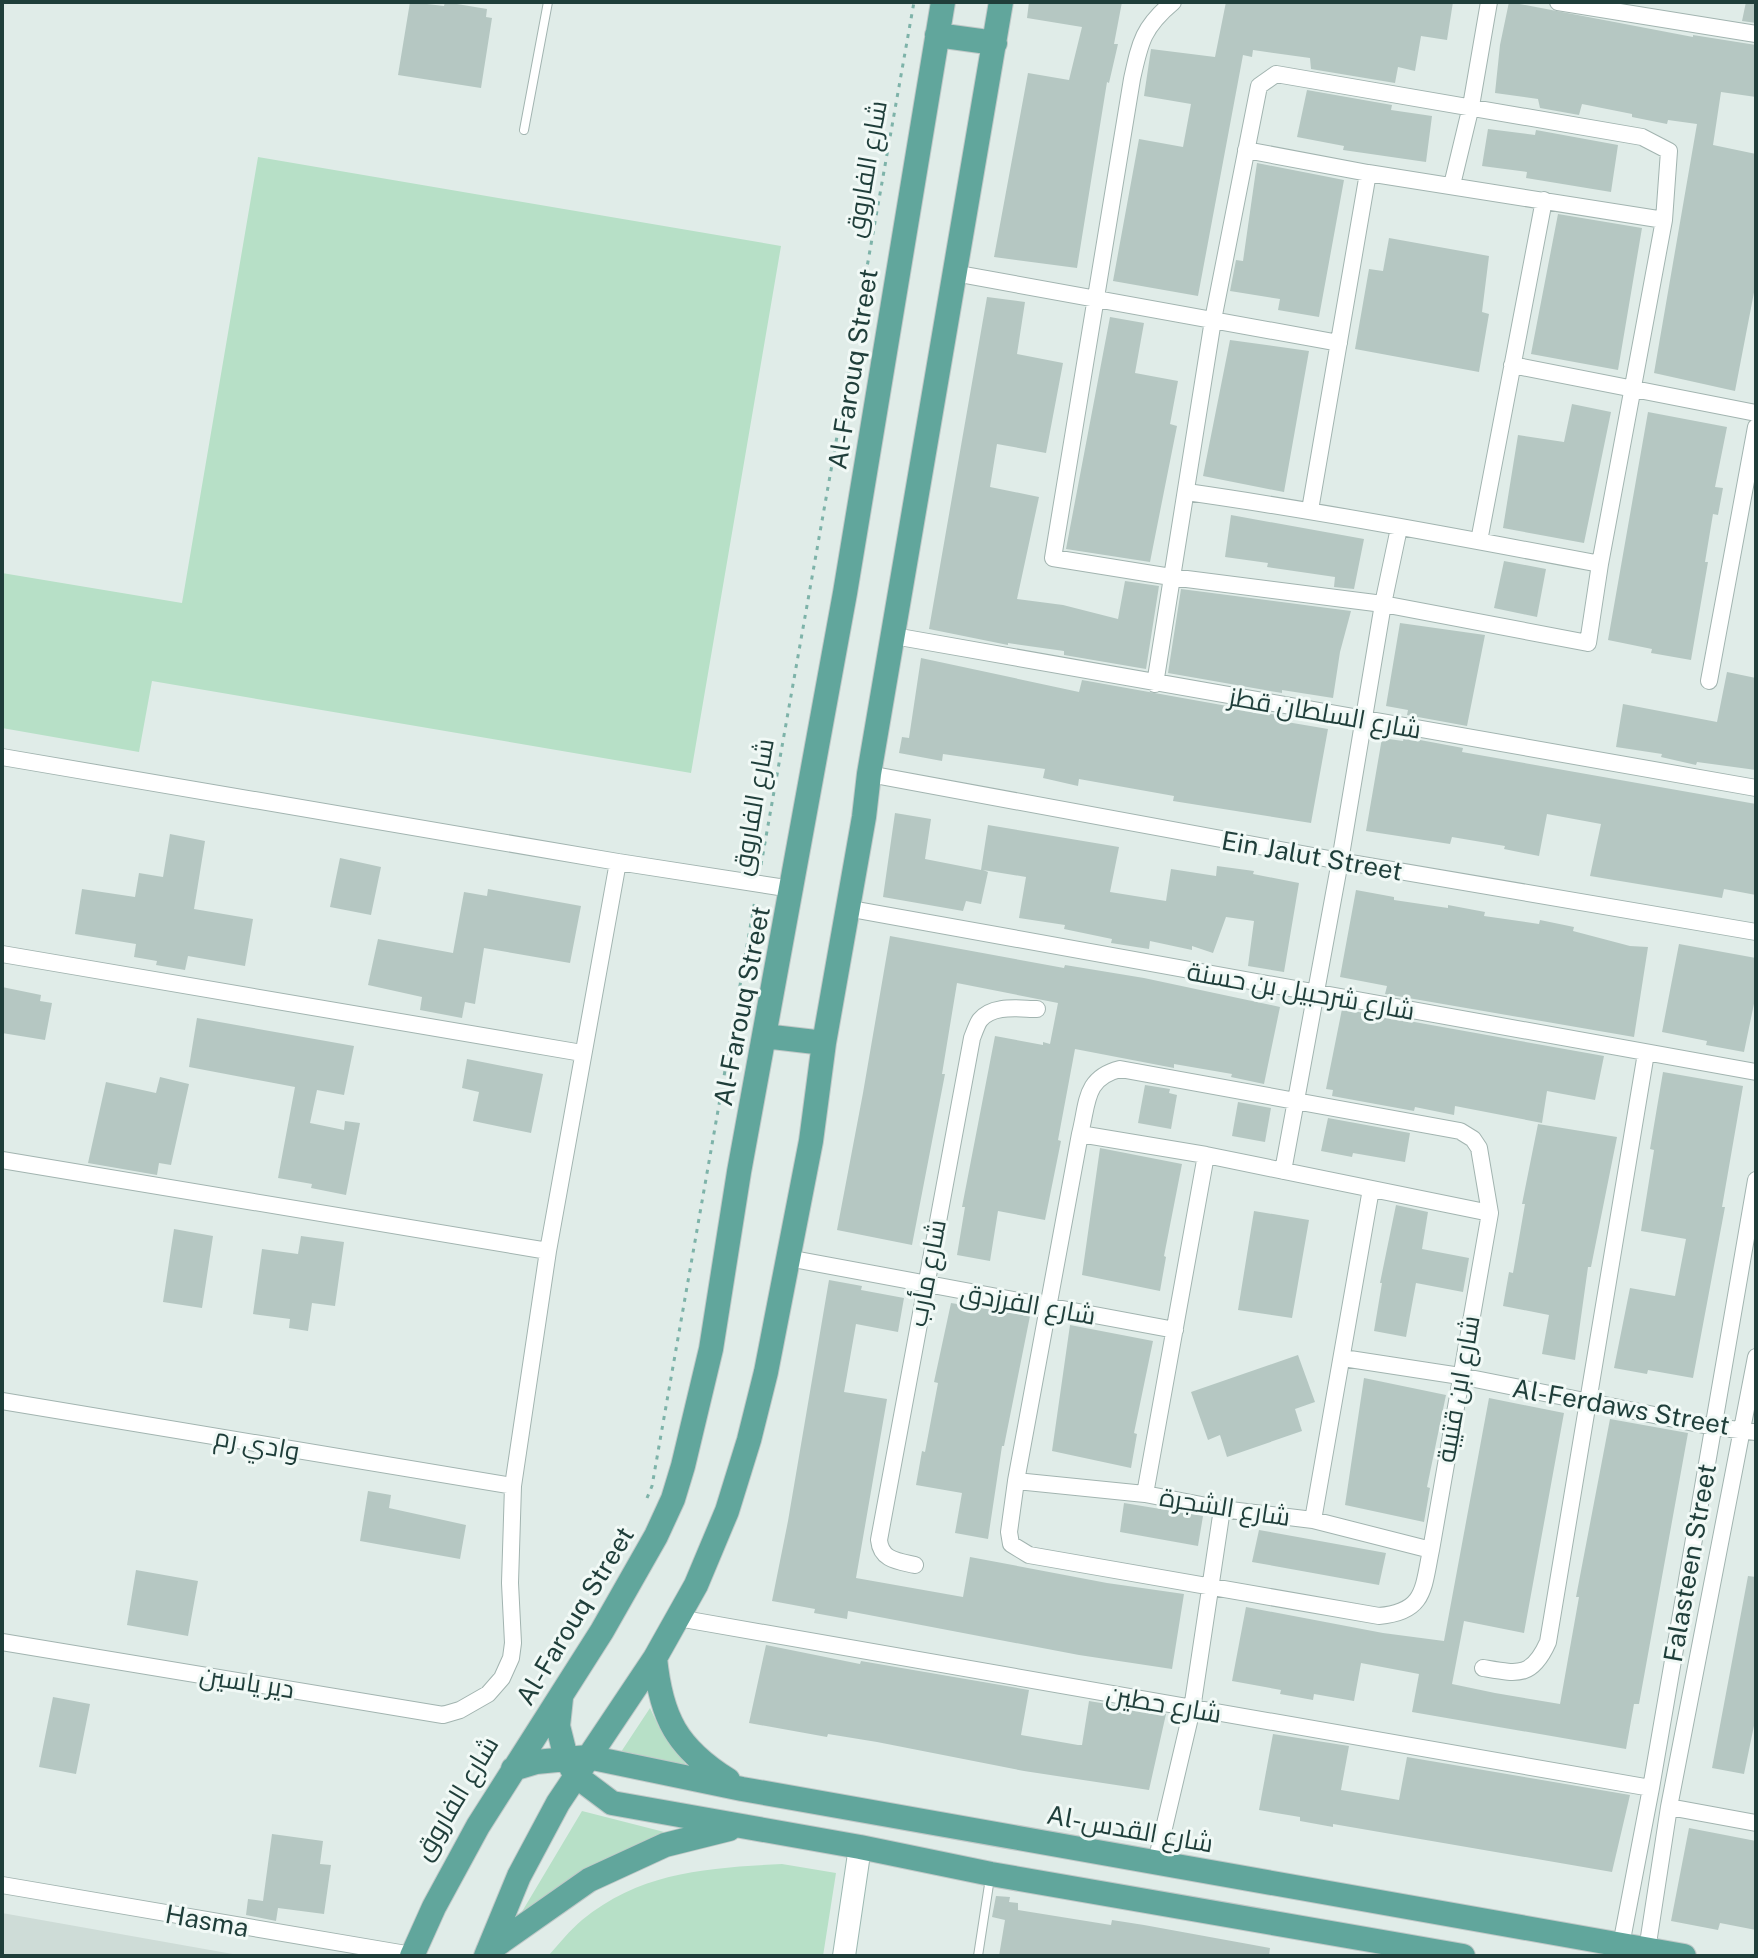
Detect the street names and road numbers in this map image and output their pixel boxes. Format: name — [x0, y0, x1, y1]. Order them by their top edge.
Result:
street label: شارع الفاروق — [838, 98, 895, 240]
street label: Al-Farouq Street — [821, 266, 884, 471]
street label: شارع السلطان قطز — [1224, 680, 1424, 747]
street label: شارع الفاروق — [725, 736, 782, 878]
street label: Ein Jalut Street — [1219, 824, 1405, 887]
street label: Al-Farouq Street — [707, 903, 776, 1108]
street label: شارع شرحبيل بن حسنة — [1184, 955, 1417, 1028]
street label: شارع مأرب — [900, 1217, 954, 1329]
street label: شارع الفرزدق — [958, 1276, 1098, 1333]
street label: شارع ابن قتيبة — [1429, 1313, 1488, 1465]
street label: Al-Ferdaws Street — [1510, 1372, 1732, 1441]
street label: وادي رم — [211, 1421, 302, 1471]
street label: Falasteen Street — [1657, 1461, 1722, 1665]
street label: شارع الشجرة — [1157, 1481, 1293, 1534]
street label: Al-Farouq Street — [509, 1521, 640, 1711]
street label: دير ياسين — [197, 1659, 297, 1705]
street label: شارع حطين — [1104, 1678, 1224, 1731]
street label: شارع الفاروق — [407, 1730, 506, 1866]
street label: Al-شارع القدس — [1044, 1799, 1216, 1860]
street label: Hasma — [163, 1898, 251, 1943]

